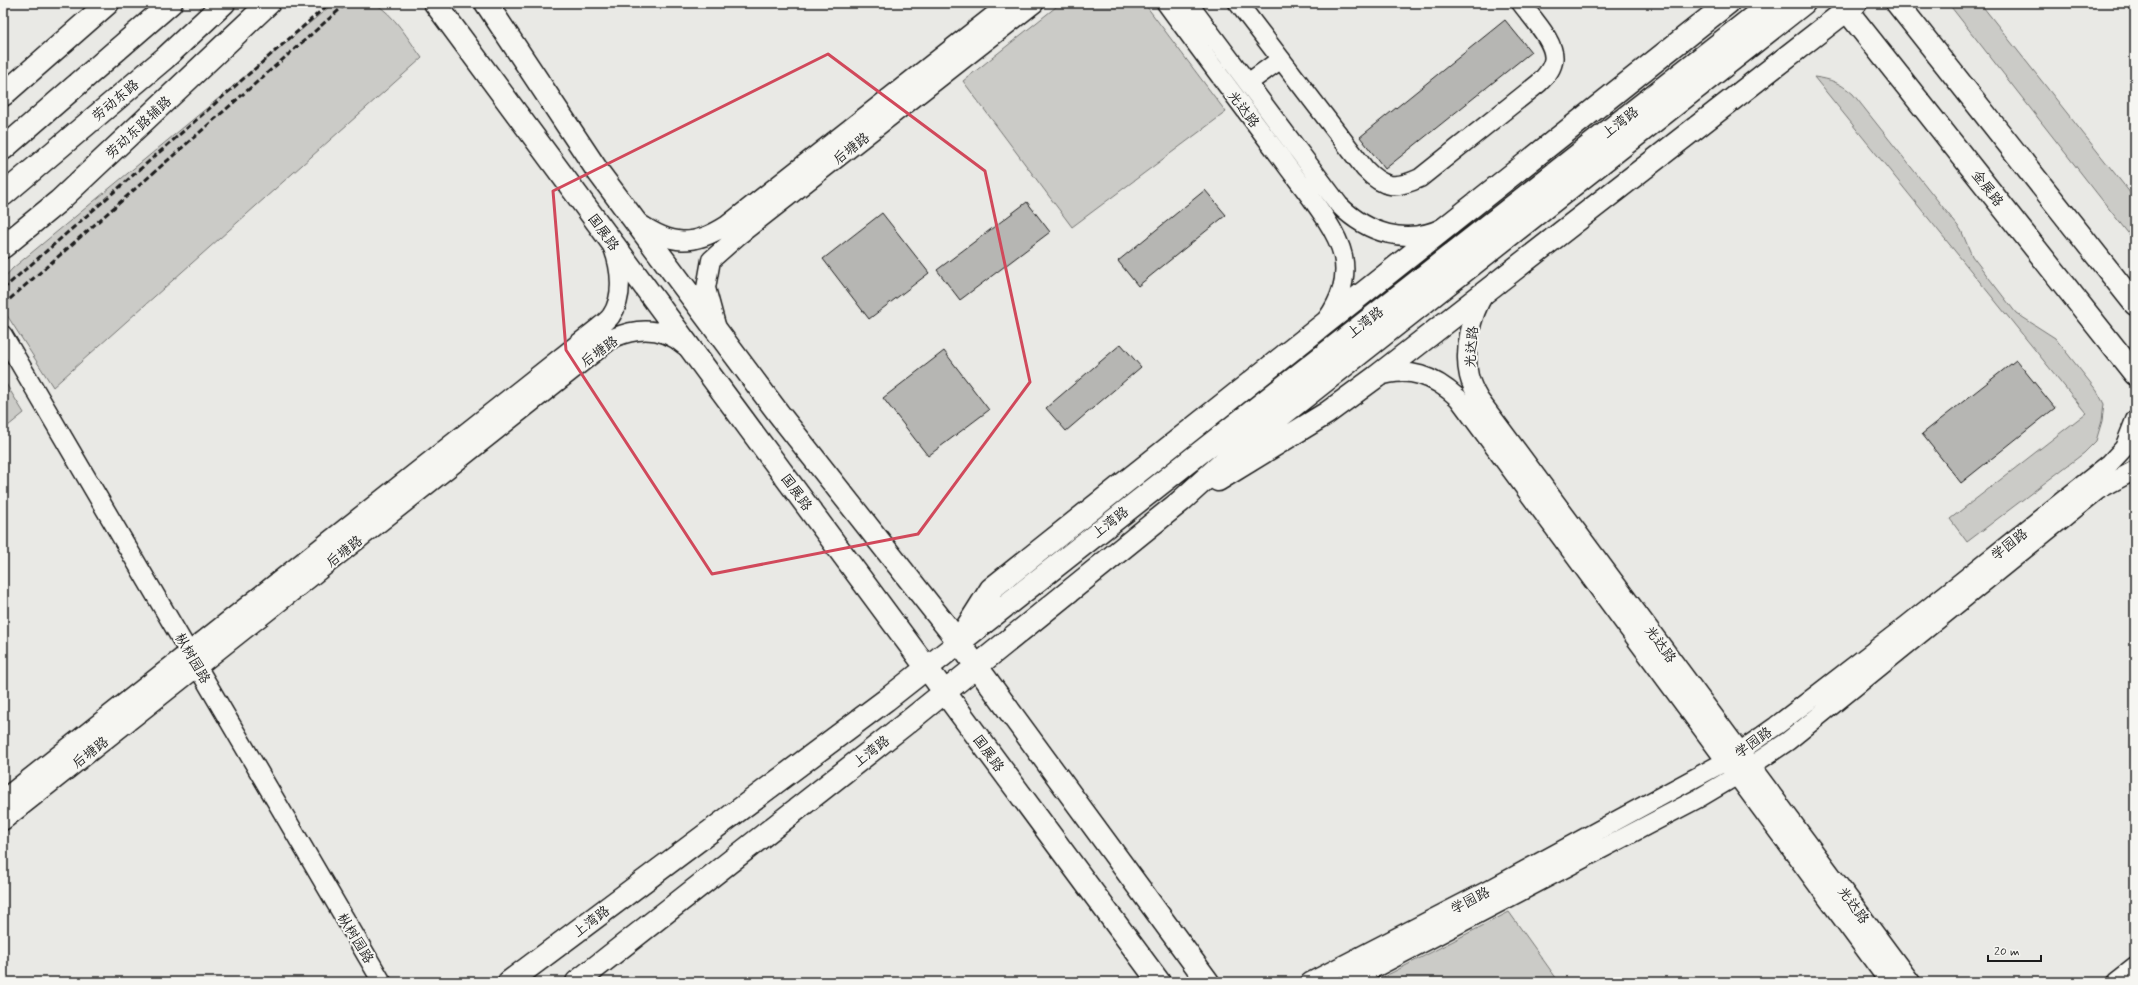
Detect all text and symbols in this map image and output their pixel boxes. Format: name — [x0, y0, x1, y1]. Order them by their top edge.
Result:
street label: 劳动东路 — [88, 76, 143, 126]
street label: 光达路 — [1223, 87, 1263, 132]
street label: 劳动东路辅路 — [102, 93, 176, 163]
street label: 上湾路 — [1599, 103, 1643, 143]
street label: 后塘路 — [830, 129, 874, 169]
street label: 金展路 — [1967, 167, 2007, 211]
street label: 国展路 — [584, 210, 623, 255]
street label: 上湾路 — [1344, 303, 1388, 343]
street label: 光达路 — [1462, 325, 1482, 369]
street label: 后塘路 — [577, 332, 622, 371]
street label: 国展路 — [777, 470, 816, 515]
street label: 上湾路 — [1089, 503, 1133, 543]
street label: 学园路 — [1988, 525, 2032, 565]
street label: 后塘路 — [323, 532, 367, 572]
street label: 光达路 — [1641, 622, 1680, 667]
street label: 枞树园路 — [170, 630, 214, 687]
street label: 学园路 — [1731, 723, 1776, 762]
street label: 国展路 — [969, 731, 1008, 776]
street label: 上湾路 — [850, 732, 894, 772]
street label: 后塘路 — [69, 733, 113, 773]
street label: 学园路 — [1448, 883, 1493, 918]
street label: 光达路 — [1834, 883, 1873, 928]
street label: 上湾路 — [569, 902, 614, 942]
street label: 枞树园路 — [333, 910, 377, 967]
scale bar — [1988, 937, 2041, 963]
text: 20 m — [1994, 944, 2020, 960]

